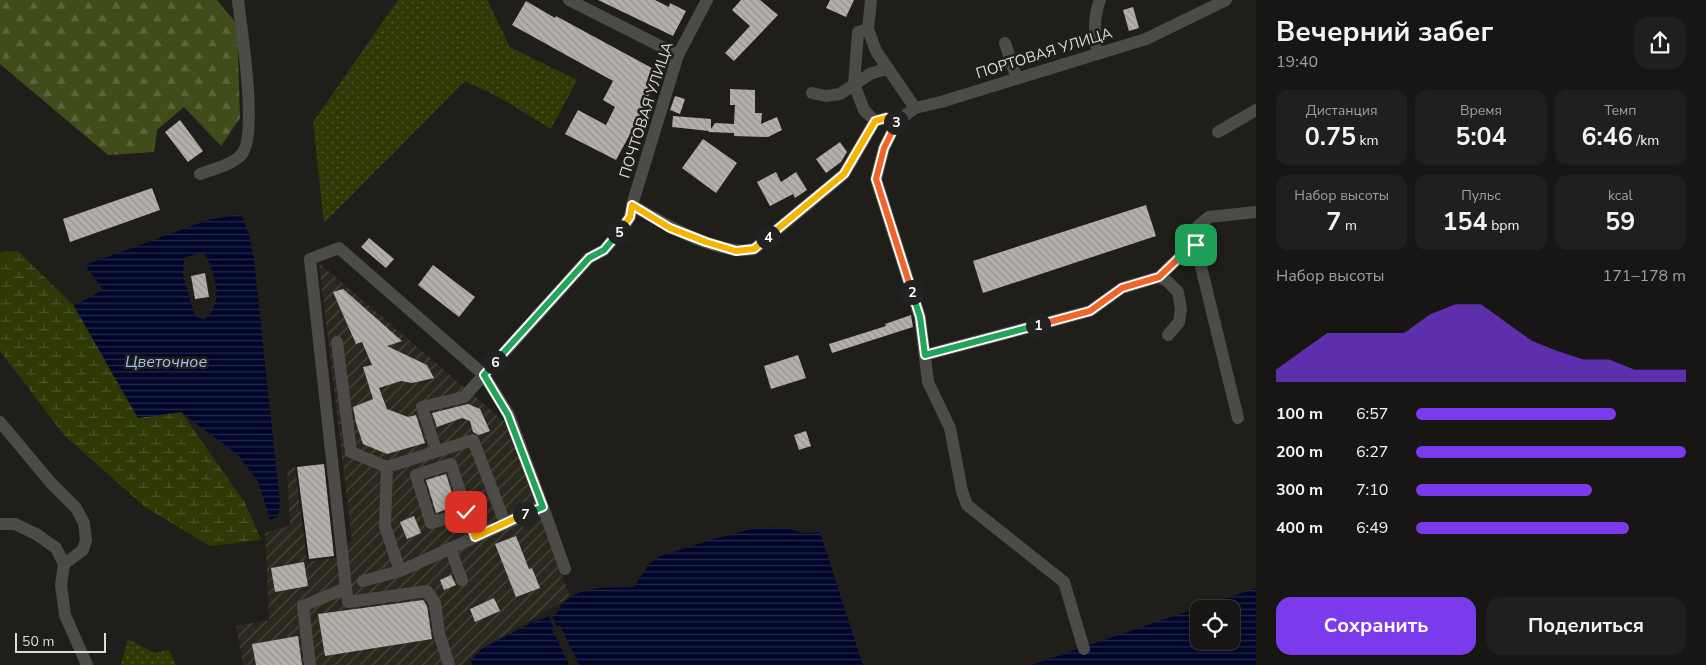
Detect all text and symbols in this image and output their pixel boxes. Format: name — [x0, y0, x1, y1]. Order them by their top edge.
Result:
text: Вечерний забег — [1276, 13, 1493, 51]
button: share — [1634, 17, 1686, 69]
street label: ПОРТОВАЯ УЛИЦА — [973, 23, 1115, 83]
street label: ПОЧТОВАЯ УЛИЦА — [614, 39, 678, 181]
text: 19:40 — [1276, 51, 1318, 73]
text: Дистанция — [1306, 101, 1378, 120]
text: Время — [1460, 101, 1502, 120]
text: Темп — [1604, 101, 1637, 120]
pin: 3 — [884, 110, 908, 134]
text: 3 — [892, 113, 901, 132]
text: 0.75 — [1305, 120, 1356, 154]
text: 5:04 — [1455, 120, 1507, 154]
text: 6:46 — [1581, 120, 1633, 154]
text: km — [1356, 131, 1379, 150]
text: /km — [1633, 131, 1659, 150]
text: Набор высоты — [1294, 186, 1389, 205]
text: Пульс — [1461, 186, 1501, 205]
text: kcal — [1608, 186, 1633, 205]
text: 7 — [1326, 205, 1341, 239]
text: 154 — [1443, 205, 1488, 239]
text: 59 — [1605, 205, 1635, 239]
text: m — [1341, 216, 1357, 235]
text: bpm — [1488, 216, 1519, 235]
pin: 5 — [606, 220, 632, 244]
text: 5 — [615, 223, 624, 242]
pin: 4 — [756, 224, 780, 250]
pin — [1175, 224, 1217, 266]
text: 4 — [764, 228, 773, 247]
icon: arrive — [1182, 231, 1210, 259]
text: Набор высоты — [1276, 265, 1384, 287]
text: 171–178 m — [1603, 265, 1686, 287]
pin: 2 — [900, 280, 924, 304]
text: 2 — [908, 283, 917, 302]
pin: 1 — [1026, 312, 1050, 338]
text: 1 — [1034, 316, 1043, 335]
pin: 6 — [482, 350, 508, 374]
water label: Цветочное — [125, 351, 207, 373]
text: 6 — [491, 353, 500, 372]
text: 100 m — [1276, 403, 1323, 425]
text: 6:57 — [1356, 403, 1388, 425]
text: 200 m — [1276, 441, 1323, 463]
text: 6:27 — [1356, 441, 1388, 463]
text: 300 m — [1276, 479, 1323, 501]
text: 7:10 — [1356, 479, 1388, 501]
pin — [445, 491, 487, 533]
icon: check — [452, 498, 480, 526]
pin: 7 — [512, 502, 538, 526]
text: 7 — [521, 505, 530, 524]
text: 400 m — [1276, 517, 1323, 539]
text: 6:49 — [1356, 517, 1388, 539]
button: Сохранить — [1276, 597, 1476, 655]
button: Поделиться — [1486, 597, 1686, 655]
map controls — [1190, 600, 1240, 650]
button: locate — [1190, 600, 1240, 650]
scale bar — [15, 630, 106, 653]
text: 50 m — [22, 632, 54, 651]

